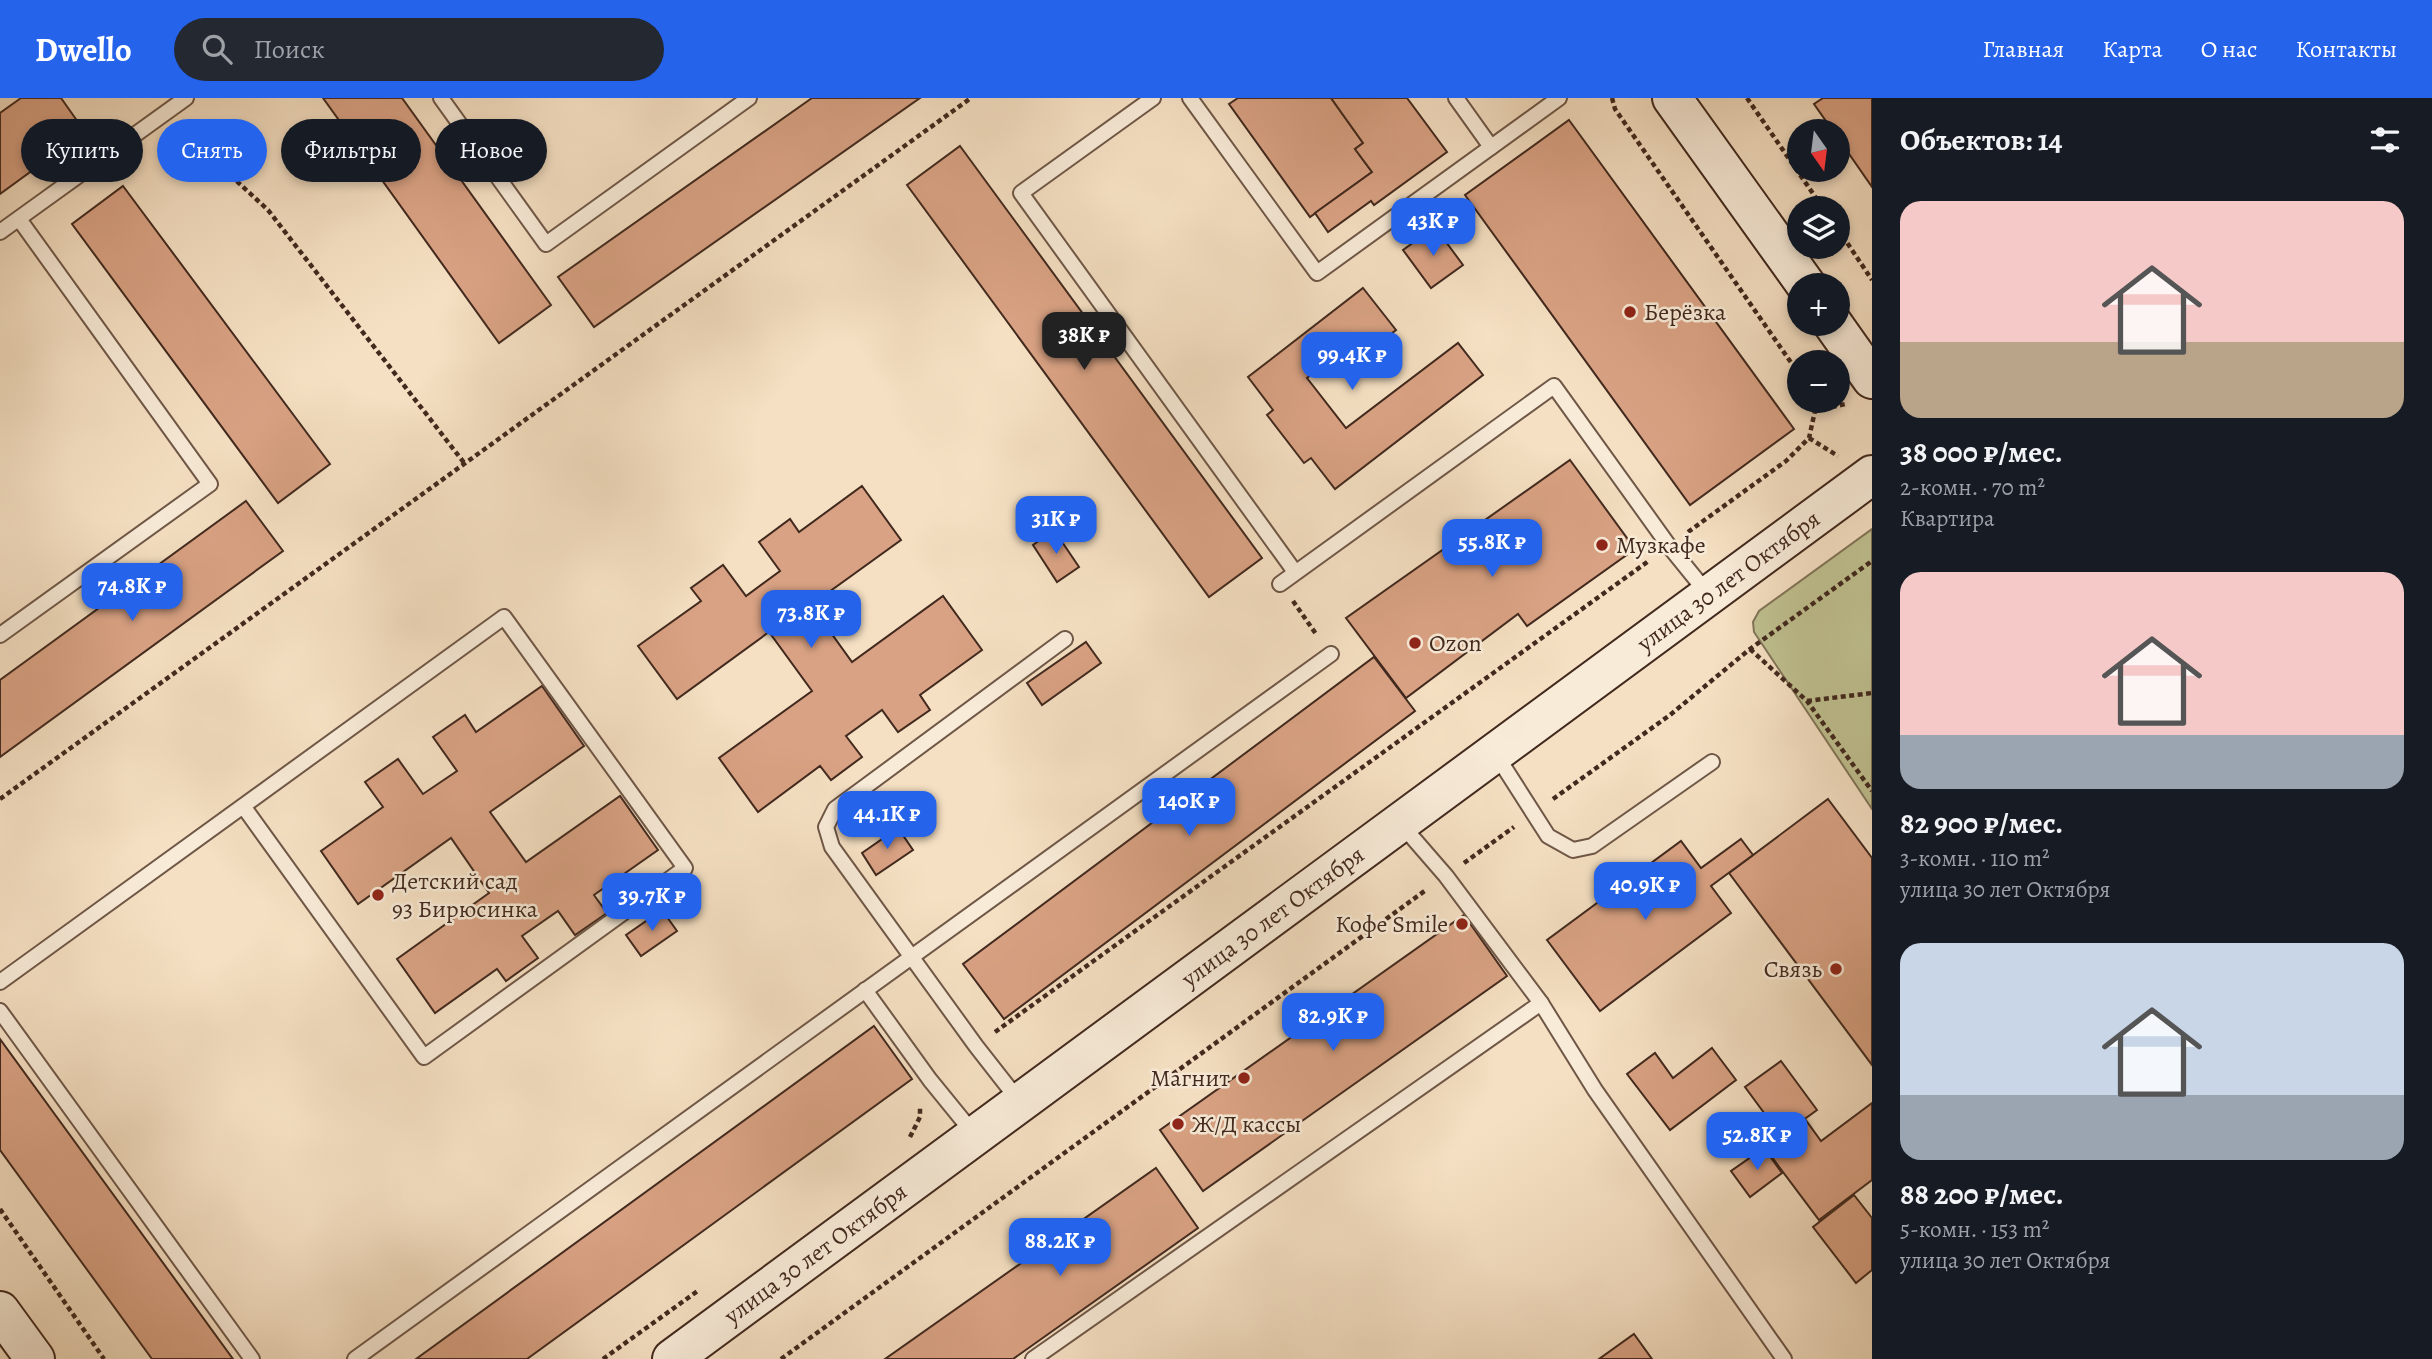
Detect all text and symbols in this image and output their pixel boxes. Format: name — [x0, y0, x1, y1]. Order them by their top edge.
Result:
search box — [174, 18, 664, 81]
text: Dwello — [35, 27, 132, 72]
icon: search — [198, 30, 236, 68]
text: Поиск — [254, 32, 325, 67]
text: Главная — [1983, 33, 2064, 65]
text: Карта — [2102, 33, 2163, 65]
text: О нас — [2201, 33, 2257, 65]
text: Контакты — [2295, 33, 2397, 65]
chip: Купить — [21, 119, 143, 182]
chip: Снять — [157, 119, 267, 182]
chip: Фильтры — [281, 119, 421, 182]
chip: Новое — [435, 119, 547, 182]
north arrow — [1787, 119, 1850, 182]
map controls — [1787, 119, 1850, 413]
text: Объектов: 14 — [1900, 120, 2062, 160]
icon: filters — [2366, 121, 2404, 159]
button: layers — [1787, 196, 1850, 259]
pin: 43K ₽ — [1384, 198, 1482, 258]
text: 43K ₽ — [1407, 205, 1459, 236]
icon: home — [2089, 247, 2215, 373]
button: + — [1787, 273, 1850, 336]
place label: Берёзка — [1644, 296, 1726, 328]
marker: Берёзка — [1622, 304, 1638, 320]
pin: 38K ₽ — [1035, 313, 1133, 372]
text: 38K ₽ — [1058, 319, 1110, 350]
pin: 99.4K ₽ — [1287, 332, 1417, 392]
text: 99.4K ₽ — [1317, 339, 1387, 370]
button: − — [1787, 350, 1850, 413]
text: 38 000 ₽/мес. — [1900, 432, 2063, 472]
text: 2-комн. · 70 m² — [1900, 472, 2045, 503]
pin: 31K ₽ — [1007, 496, 1105, 556]
text: 31K ₽ — [1032, 503, 1080, 534]
street label: улица 30 лет Октября — [1630, 503, 1826, 659]
text: Квартира — [1900, 503, 1995, 534]
pin: 55.8K ₽ — [1427, 519, 1557, 579]
text: 55.8K ₽ — [1458, 526, 1526, 557]
place label: Музкафе — [1616, 529, 1706, 561]
marker: Музкафе — [1594, 537, 1610, 553]
pin: 74.8K ₽ — [67, 564, 197, 623]
text: 74.8K ₽ — [98, 570, 166, 601]
pin: 73.8K ₽ — [746, 590, 876, 650]
text: 73.8K ₽ — [777, 597, 845, 628]
icon: home — [2089, 618, 2215, 744]
place label: Ozon — [1429, 627, 1482, 659]
marker: Ozon — [1407, 635, 1423, 651]
pin: 140K ₽ — [1132, 778, 1246, 838]
text: 140K ₽ — [1158, 785, 1220, 816]
pin: 44.1K ₽ — [822, 792, 952, 851]
text: 44.1K ₽ — [854, 798, 920, 829]
text: 82 900 ₽/мес. — [1900, 803, 2063, 843]
street label: улица 30 лет Октября — [1174, 839, 1371, 995]
text: 3-комн. · 110 m² — [1900, 843, 2050, 874]
pin: 40.9K ₽ — [1580, 862, 1710, 922]
place label: Детский сад 93 Бирюсинка — [392, 865, 538, 925]
text: 40.9K ₽ — [1610, 869, 1680, 900]
pin: 39.7K ₽ — [587, 874, 717, 933]
text: улица 30 лет Октября — [1900, 874, 2110, 905]
text: 39.7K ₽ — [618, 880, 686, 911]
marker: Детский сад 93 Бирюсинка — [370, 887, 386, 903]
place label: Кофе Smile — [1335, 908, 1448, 940]
marker: Кофе Smile — [1454, 916, 1470, 932]
place label: Связь — [1764, 953, 1823, 985]
marker: Связь — [1828, 961, 1844, 977]
icon: home — [2089, 989, 2215, 1115]
pin: 82.9K ₽ — [1268, 993, 1398, 1053]
text: 82.9K ₽ — [1298, 1000, 1368, 1031]
place label: Магнит — [1150, 1062, 1230, 1094]
marker: Магнит — [1236, 1070, 1252, 1086]
place label: Ж/Д кассы — [1192, 1108, 1301, 1140]
pin: 52.8K ₽ — [1692, 1112, 1822, 1172]
marker: Ж/Д кассы — [1170, 1116, 1186, 1132]
text: 52.8K ₽ — [1722, 1119, 1792, 1150]
text: 88 200 ₽/мес. — [1900, 1174, 2064, 1214]
street label: улица 30 лет Октября — [717, 1175, 913, 1332]
text: 5-комн. · 153 m² — [1900, 1214, 2049, 1245]
pin: 88.2K ₽ — [995, 1218, 1125, 1278]
text: 88.2K ₽ — [1025, 1225, 1095, 1256]
text: улица 30 лет Октября — [1900, 1245, 2110, 1276]

